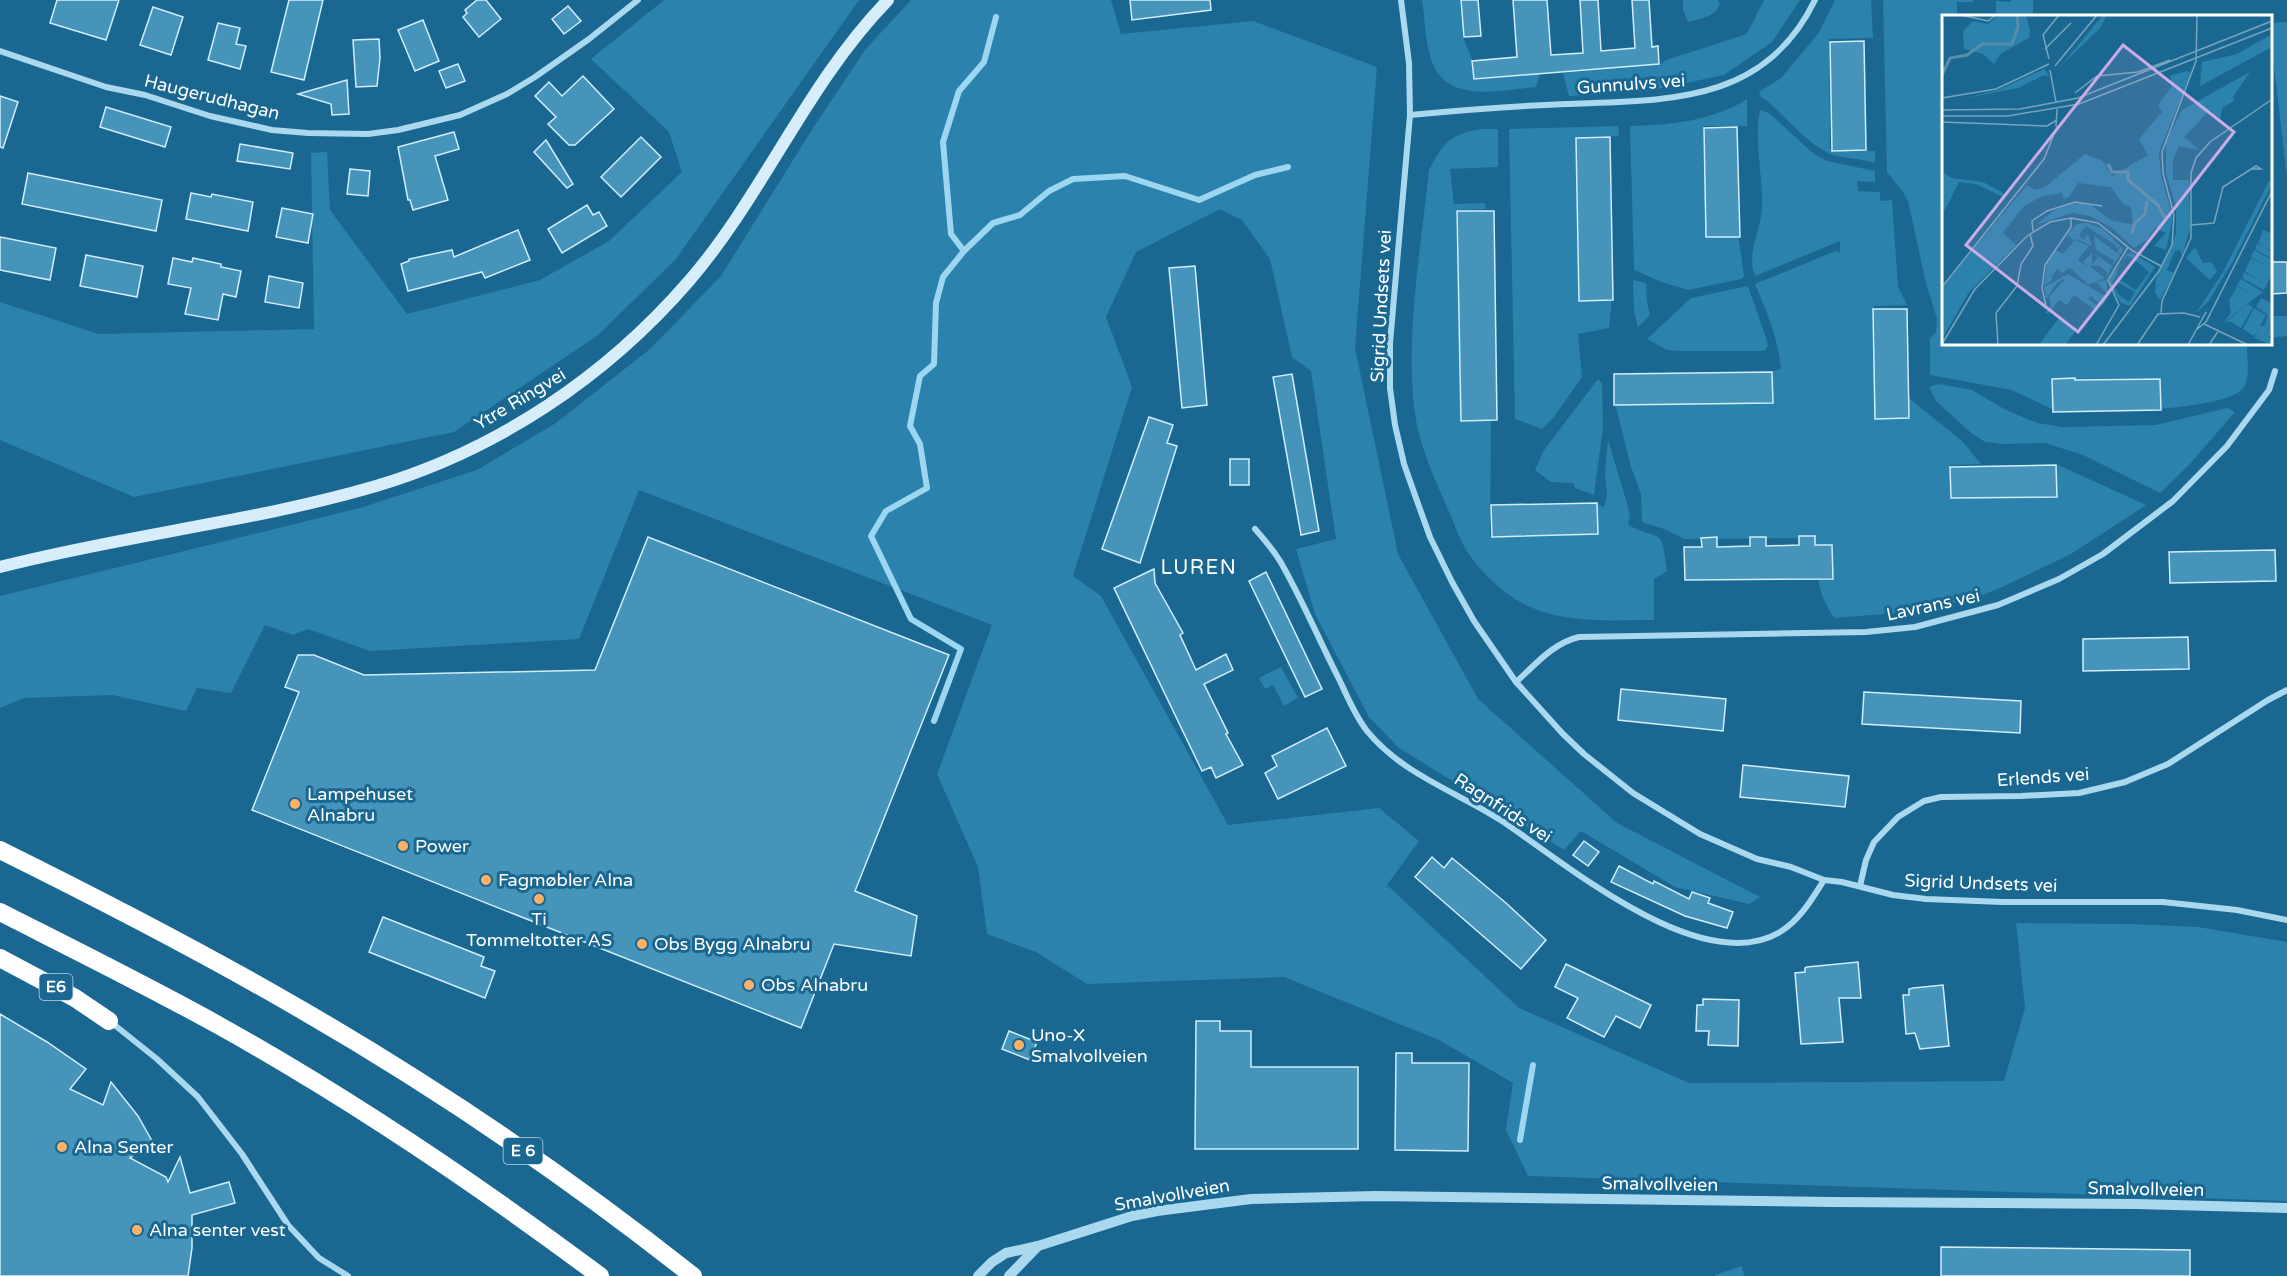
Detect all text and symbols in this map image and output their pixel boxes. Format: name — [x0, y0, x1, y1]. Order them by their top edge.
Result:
inset map — [1942, 15, 2272, 345]
street label: Gunnulvs vei — [1576, 69, 1686, 99]
street label: Haugerudhagan — [142, 70, 282, 124]
street label: Sigrid Undsets vei — [1366, 229, 1396, 383]
street label: Ytre Ringvei — [470, 363, 570, 435]
district label: LUREN — [1161, 556, 1237, 580]
street label: Lavrans vei — [1884, 584, 1982, 626]
street label: Erlends vei — [1996, 763, 2090, 791]
street label: Ragnfrids vei — [1450, 768, 1556, 848]
place label: Lampehuset Alnabru — [307, 783, 413, 826]
marker: Lampehuset Alnabru — [288, 797, 302, 811]
place label: Power — [415, 835, 469, 857]
marker: Power — [396, 839, 410, 853]
place label: Fagmøbler Alna — [498, 869, 633, 891]
street label: Sigrid Undsets vei — [1904, 869, 2058, 897]
marker: Fagmøbler Alna — [479, 873, 493, 887]
marker: Ti Tommeltotter AS — [532, 892, 546, 906]
place label: Ti Tommeltotter AS — [466, 908, 612, 951]
place label: Obs Bygg Alnabru — [654, 933, 810, 955]
marker: Obs Bygg Alnabru — [635, 937, 649, 951]
road number: E6 — [40, 974, 72, 1000]
place label: Obs Alnabru — [761, 974, 868, 996]
marker: Obs Alnabru — [742, 978, 756, 992]
place label: Uno-X Smalvollveien — [1031, 1024, 1148, 1067]
marker: Uno-X Smalvollveien — [1012, 1038, 1026, 1052]
place label: Alna Senter — [74, 1136, 174, 1158]
road number: E 6 — [504, 1138, 542, 1164]
marker: Alna Senter — [55, 1140, 69, 1154]
street label: Smalvollveien — [1602, 1172, 1718, 1196]
street label: Smalvollveien — [1113, 1174, 1231, 1216]
street label: Smalvollveien — [2088, 1177, 2204, 1201]
place label: Alna senter vest — [149, 1219, 286, 1241]
marker: Alna senter vest — [130, 1223, 144, 1237]

